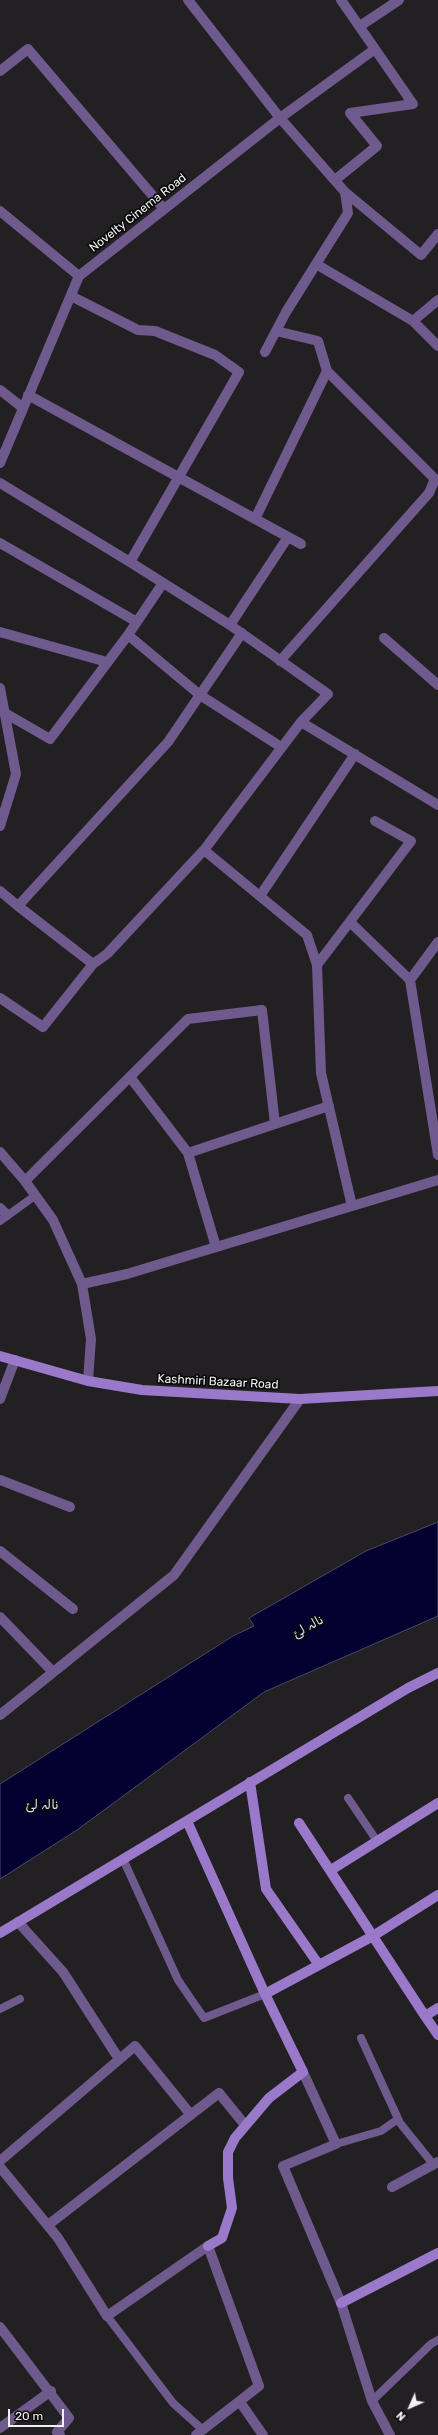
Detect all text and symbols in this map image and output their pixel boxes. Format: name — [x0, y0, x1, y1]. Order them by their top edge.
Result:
street label: Novelty Cinema Road — [87, 171, 189, 255]
street label: Kashmiri Bazaar Road — [157, 1372, 279, 1392]
water label: نالہ لئ — [290, 1612, 326, 1642]
water label: نالہ لئ — [26, 1797, 58, 1813]
north arrow — [390, 2387, 430, 2427]
scale bar — [10, 2401, 66, 2427]
text: N — [394, 2408, 409, 2423]
text: 20 m — [15, 2409, 43, 2423]

